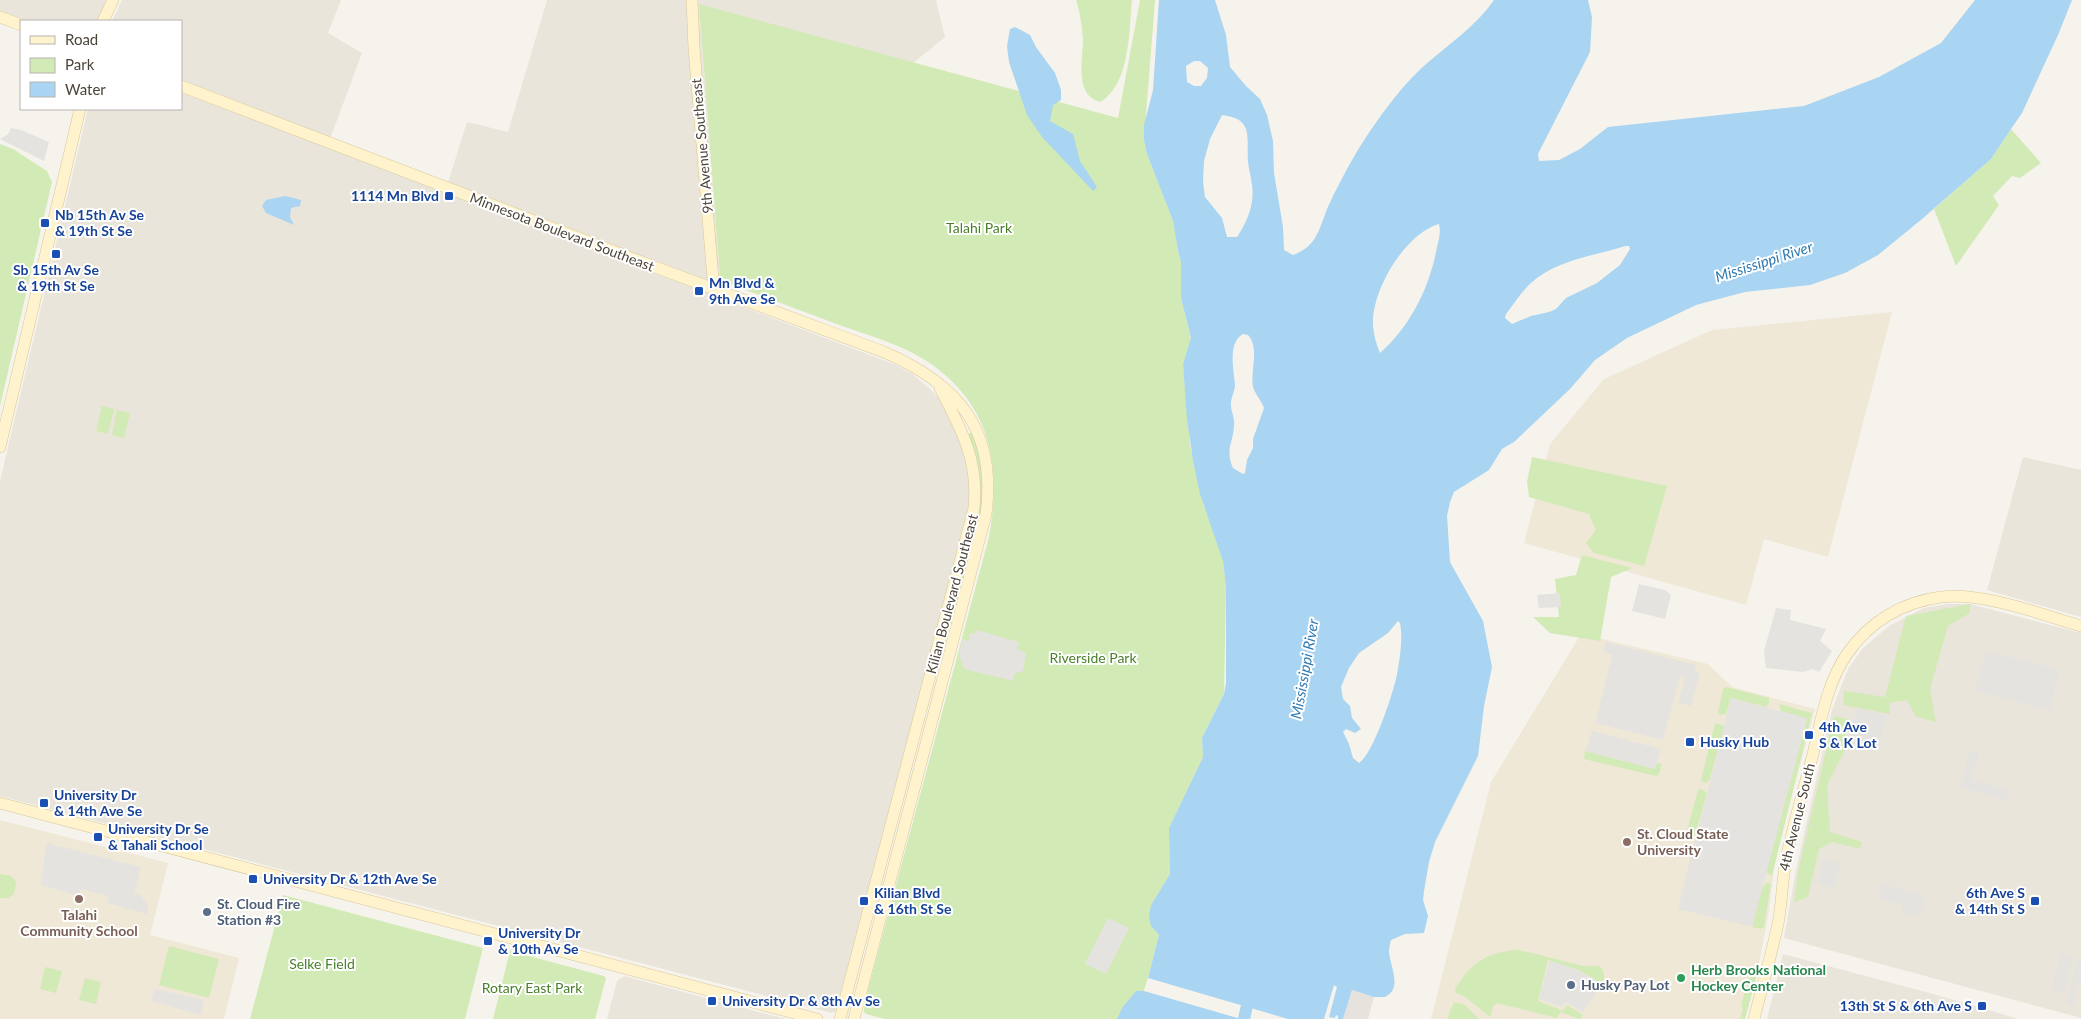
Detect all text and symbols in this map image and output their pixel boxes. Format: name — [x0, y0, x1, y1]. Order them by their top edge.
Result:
legend — [20, 20, 182, 110]
text: Road — [65, 30, 98, 48]
text: Park — [65, 55, 95, 73]
street label: 9th Avenue Southeast — [687, 78, 716, 214]
text: Water — [65, 80, 106, 98]
place label: 1114 Mn Blvd — [351, 187, 439, 204]
street label: Minnesota Boulevard Southeast — [468, 189, 657, 275]
marker: 1114 Mn Blvd — [443, 190, 455, 202]
place label: Nb 15th Av Se & 19th St Se — [55, 206, 145, 239]
marker: Nb 15th Av Se & 19th St Se — [39, 217, 51, 229]
park label: Talahi Park — [946, 219, 1013, 236]
water label: Mississippi River — [1713, 237, 1816, 285]
marker: Sb 15th Av Se & 19th St Se — [50, 248, 62, 260]
place label: Sb 15th Av Se & 19th St Se — [13, 261, 99, 294]
place label: Mn Blvd & 9th Ave Se — [709, 274, 776, 307]
marker: Mn Blvd & 9th Ave Se — [693, 285, 705, 297]
street label: Kilian Boulevard Southeast — [922, 512, 981, 676]
water label: Mississippi River — [1286, 616, 1322, 720]
park label: Riverside Park — [1049, 649, 1137, 666]
place label: 4th Ave S & K Lot — [1819, 718, 1877, 751]
marker: 4th Ave S & K Lot — [1803, 729, 1815, 741]
place label: Husky Hub — [1700, 733, 1769, 750]
marker: Husky Hub — [1684, 736, 1696, 748]
street label: 4th Avenue South — [1775, 761, 1818, 872]
place label: University Dr & 14th Ave Se — [54, 786, 143, 819]
marker: University Dr & 14th Ave Se — [38, 797, 50, 809]
place label: University Dr Se & Tahali School — [108, 820, 209, 853]
place label: St. Cloud State University — [1637, 825, 1729, 858]
marker: University Dr Se & Tahali School — [92, 831, 104, 843]
marker: St. Cloud State University — [1621, 836, 1633, 848]
place label: University Dr & 12th Ave Se — [263, 870, 437, 887]
marker: University Dr & 12th Ave Se — [247, 873, 259, 885]
place label: Kilian Blvd & 16th St Se — [874, 884, 952, 917]
place label: 6th Ave S & 14th St S — [1955, 884, 2025, 917]
marker: Talahi Community School — [73, 893, 85, 905]
place label: St. Cloud Fire Station #3 — [217, 895, 301, 928]
marker: Kilian Blvd & 16th St Se — [858, 895, 870, 907]
marker: 6th Ave S & 14th St S — [2029, 895, 2041, 907]
place label: Talahi Community School — [20, 906, 138, 939]
marker: St. Cloud Fire Station #3 — [201, 906, 213, 918]
place label: University Dr & 10th Av Se — [498, 924, 581, 957]
marker: University Dr & 10th Av Se — [482, 935, 494, 947]
park label: Selke Field — [289, 955, 355, 972]
place label: Herb Brooks National Hockey Center — [1691, 961, 1826, 994]
marker: Herb Brooks National Hockey Center — [1675, 972, 1687, 984]
place label: Husky Pay Lot — [1581, 976, 1670, 993]
park label: Rotary East Park — [482, 979, 583, 996]
marker: Husky Pay Lot — [1565, 979, 1577, 991]
place label: University Dr & 8th Av Se — [722, 992, 881, 1009]
marker: University Dr & 8th Av Se — [706, 995, 718, 1007]
place label: 13th St S & 6th Ave S — [1840, 997, 1972, 1014]
marker: 13th St S & 6th Ave S — [1976, 1000, 1988, 1012]

